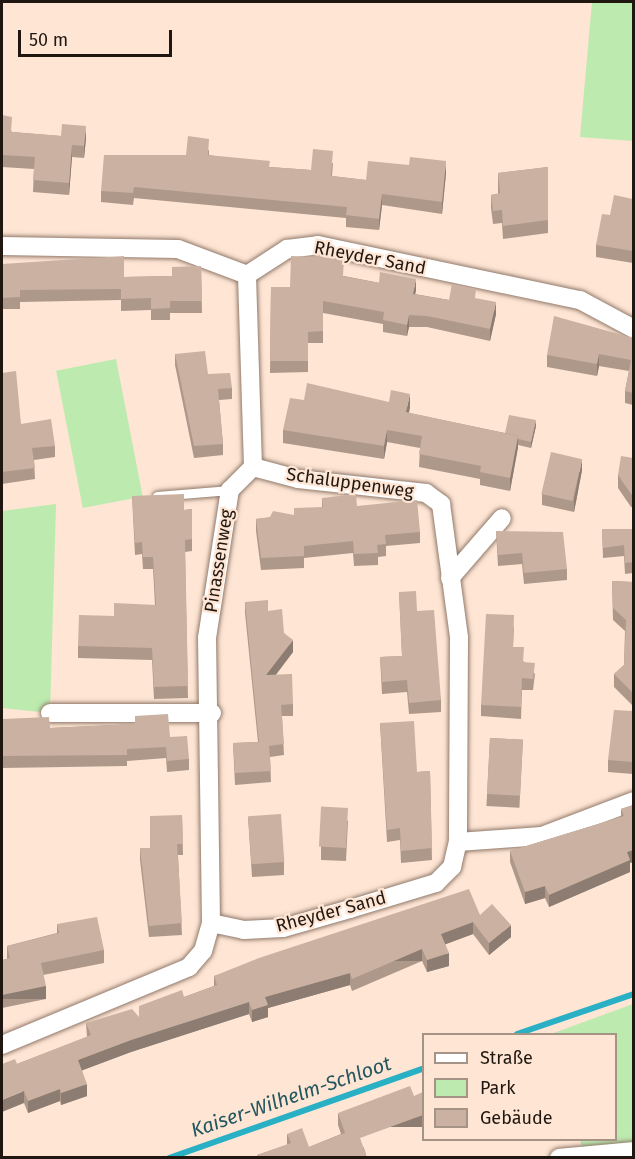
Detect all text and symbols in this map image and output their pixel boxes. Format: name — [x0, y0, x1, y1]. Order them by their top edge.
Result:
scale bar — [21, 18, 176, 56]
text: 50 m — [29, 29, 68, 51]
street label: Rheyder Sand — [312, 237, 428, 279]
street label: Schaluppenweg — [285, 463, 415, 503]
street label: Pinassenweg — [200, 508, 238, 614]
street label: Rheyder Sand — [274, 887, 388, 937]
legend — [422, 1033, 617, 1141]
text: Straße — [480, 1047, 533, 1069]
water label: Kaiser-Wilhelm-Schloot — [188, 1051, 394, 1143]
text: Park — [480, 1077, 515, 1099]
text: Gebäude — [480, 1107, 553, 1129]

